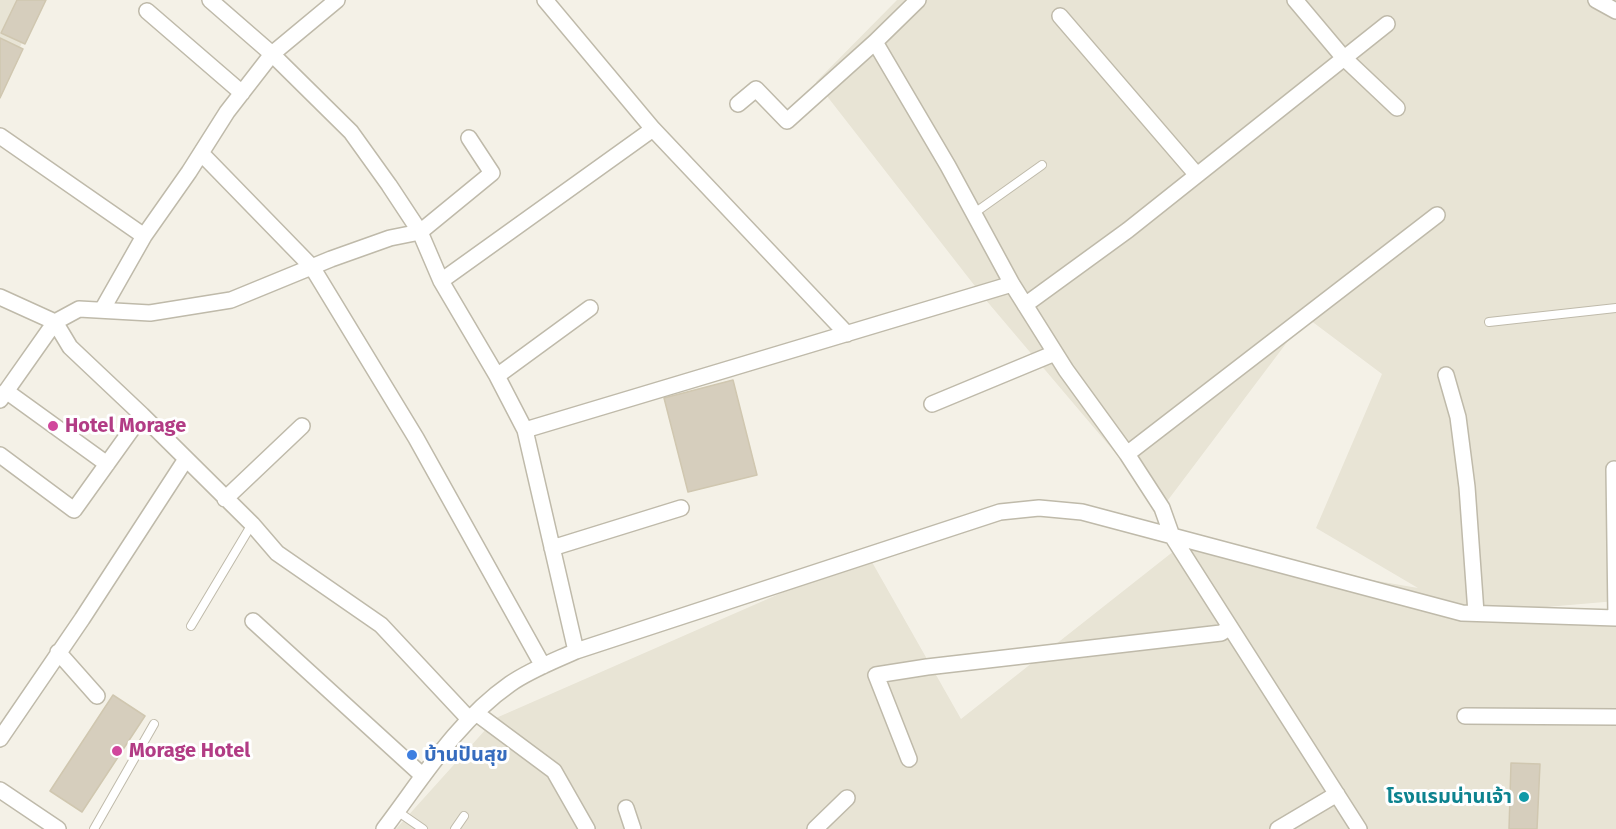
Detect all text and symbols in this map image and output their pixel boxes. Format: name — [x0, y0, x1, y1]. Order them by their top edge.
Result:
place label: Hotel Morage — [65, 414, 186, 438]
marker: Hotel Morage — [46, 419, 60, 433]
place label: Morage Hotel — [129, 739, 250, 763]
place label: บ้านปันสุข — [424, 743, 508, 767]
marker: Morage Hotel — [110, 744, 124, 758]
marker: บ้านปันสุข — [405, 748, 419, 762]
place label: โรงแรมน่านเจ้า — [1386, 785, 1512, 809]
marker: โรงแรมน่านเจ้า — [1517, 790, 1531, 804]

